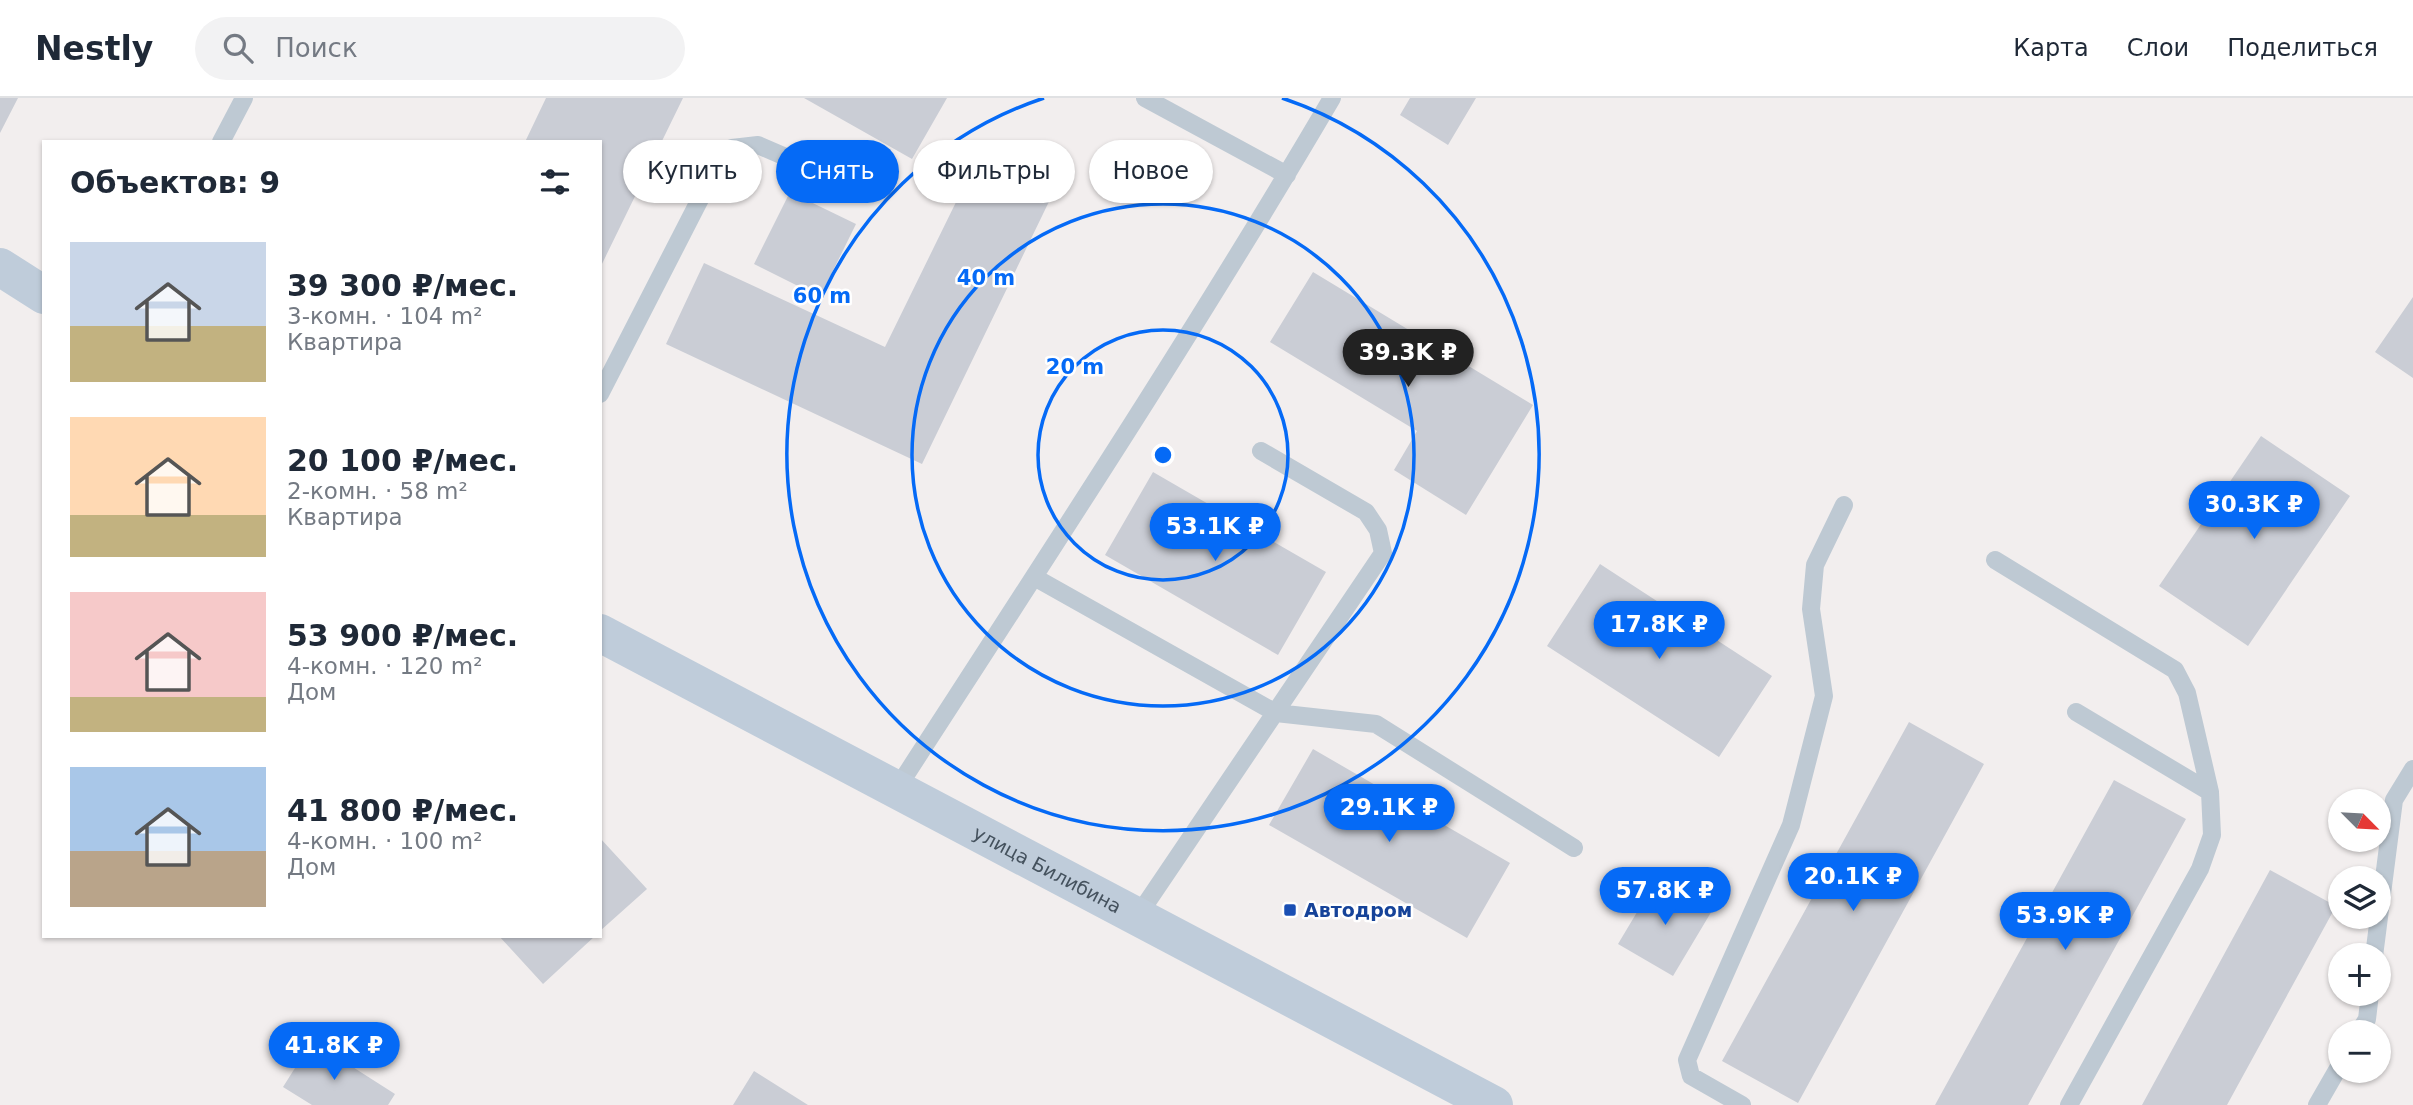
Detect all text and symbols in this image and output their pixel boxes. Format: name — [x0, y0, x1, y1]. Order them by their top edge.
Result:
search box — [195, 17, 685, 80]
text: Nestly — [35, 29, 153, 68]
icon: search — [219, 29, 257, 67]
text: Поиск — [275, 33, 358, 63]
text: Карта — [2013, 34, 2089, 62]
text: Слои — [2127, 34, 2189, 62]
text: Поделиться — [2227, 34, 2378, 62]
chip: Купить — [623, 140, 762, 203]
chip: Снять — [776, 140, 899, 203]
chip: Фильтры — [913, 140, 1075, 203]
chip: Новое — [1089, 140, 1213, 203]
icon: filters — [536, 163, 574, 201]
text: Объектов: 9 — [70, 165, 280, 200]
text: 40 m — [957, 266, 1015, 290]
text: 39 300 ₽/мес. — [287, 268, 518, 303]
icon: home — [126, 270, 210, 354]
text: 60 m — [793, 284, 851, 308]
text: 3-комн. · 104 m² — [287, 303, 482, 329]
text: Квартира — [287, 329, 403, 355]
pin: 39.3K ₽ — [1343, 330, 1473, 389]
text: 39.3K ₽ — [1359, 339, 1457, 365]
text: 20 m — [1046, 355, 1104, 379]
text: 20 100 ₽/мес. — [287, 443, 518, 478]
centre of rings — [1151, 443, 1175, 467]
icon: home — [126, 445, 210, 529]
text: 2-комн. · 58 m² — [287, 478, 468, 504]
pin: 30.3K ₽ — [2189, 482, 2319, 541]
text: 30.3K ₽ — [2205, 491, 2303, 517]
text: Квартира — [287, 504, 403, 530]
pin: 53.1K ₽ — [1150, 504, 1280, 563]
text: 53.1K ₽ — [1166, 513, 1264, 539]
pin: 17.8K ₽ — [1594, 602, 1724, 661]
text: 17.8K ₽ — [1610, 611, 1708, 637]
text: 53 900 ₽/мес. — [287, 618, 518, 653]
icon: home — [126, 620, 210, 704]
text: 4-комн. · 120 m² — [287, 653, 482, 679]
text: Дом — [287, 679, 336, 705]
pin: 29.1K ₽ — [1324, 784, 1454, 844]
north arrow — [2328, 789, 2390, 852]
map controls — [2328, 789, 2391, 1083]
text: 41 800 ₽/мес. — [287, 793, 518, 828]
text: 29.1K ₽ — [1340, 794, 1438, 820]
icon: home — [126, 795, 210, 879]
street label: улица Билибина — [970, 821, 1125, 917]
text: 4-комн. · 100 m² — [287, 828, 482, 854]
text: Дом — [287, 854, 336, 880]
pin: 20.1K ₽ — [1788, 854, 1918, 913]
text: 20.1K ₽ — [1804, 863, 1902, 889]
button: layers — [2328, 866, 2391, 929]
pin: 57.8K ₽ — [1600, 868, 1730, 927]
text: 57.8K ₽ — [1616, 877, 1714, 903]
pin: 53.9K ₽ — [2000, 892, 2130, 952]
place label: Автодром — [1304, 899, 1412, 921]
marker: Автодром — [1282, 902, 1298, 918]
text: 53.9K ₽ — [2016, 902, 2114, 928]
button: + — [2328, 943, 2391, 1006]
button: − — [2328, 1020, 2391, 1083]
pin: 41.8K ₽ — [269, 1023, 399, 1082]
text: 41.8K ₽ — [285, 1032, 383, 1058]

